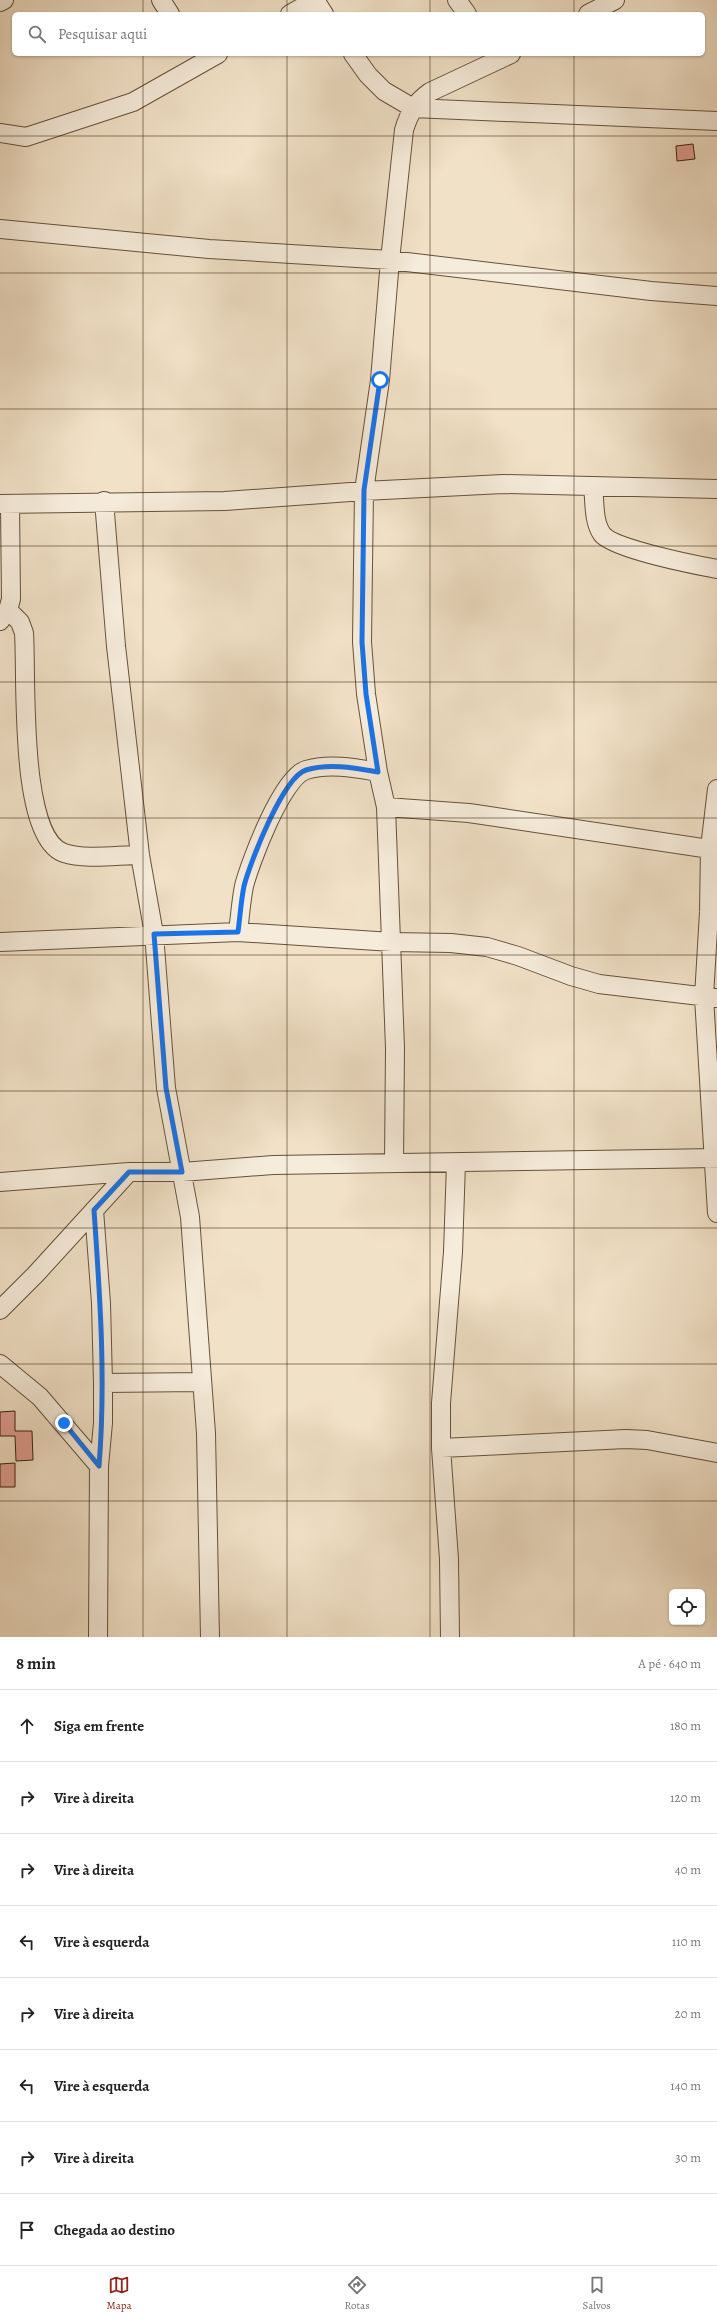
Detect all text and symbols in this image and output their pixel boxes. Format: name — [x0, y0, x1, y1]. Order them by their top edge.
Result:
search box — [12, 12, 705, 56]
icon: search — [26, 23, 48, 45]
text: Pesquisar aqui — [58, 24, 147, 44]
route start — [371, 371, 389, 389]
route end — [55, 1414, 73, 1432]
map controls — [669, 1589, 705, 1625]
button: locate — [669, 1589, 705, 1625]
text: 8 min — [16, 1652, 56, 1675]
text: A pé · 640 m — [638, 1655, 701, 1672]
icon: ahead — [16, 1715, 38, 1737]
text: Siga em frente — [54, 1716, 144, 1736]
text: 180 m — [670, 1717, 701, 1734]
icon: right — [16, 1787, 38, 1809]
text: Vire à direita — [54, 1788, 134, 1808]
text: 120 m — [670, 1789, 701, 1806]
icon: right — [16, 1859, 38, 1881]
text: Vire à direita — [54, 1860, 134, 1880]
text: 40 m — [675, 1861, 701, 1878]
icon: left — [16, 1931, 38, 1953]
text: Vire à esquerda — [54, 1932, 150, 1952]
text: 110 m — [672, 1933, 701, 1950]
icon: right — [16, 2003, 38, 2025]
text: Vire à direita — [54, 2004, 134, 2024]
text: 20 m — [675, 2005, 701, 2022]
icon: left — [16, 2075, 38, 2097]
text: Vire à esquerda — [54, 2076, 150, 2096]
text: 140 m — [670, 2077, 701, 2094]
icon: right — [16, 2147, 38, 2169]
text: Vire à direita — [54, 2148, 134, 2168]
text: 30 m — [675, 2149, 701, 2166]
icon: arrive — [16, 2219, 38, 2241]
text: Chegada ao destino — [54, 2220, 175, 2240]
tab: Mapa — [106, 2274, 132, 2313]
tab: Rotas — [345, 2274, 370, 2313]
tab: Salvos — [583, 2274, 611, 2313]

